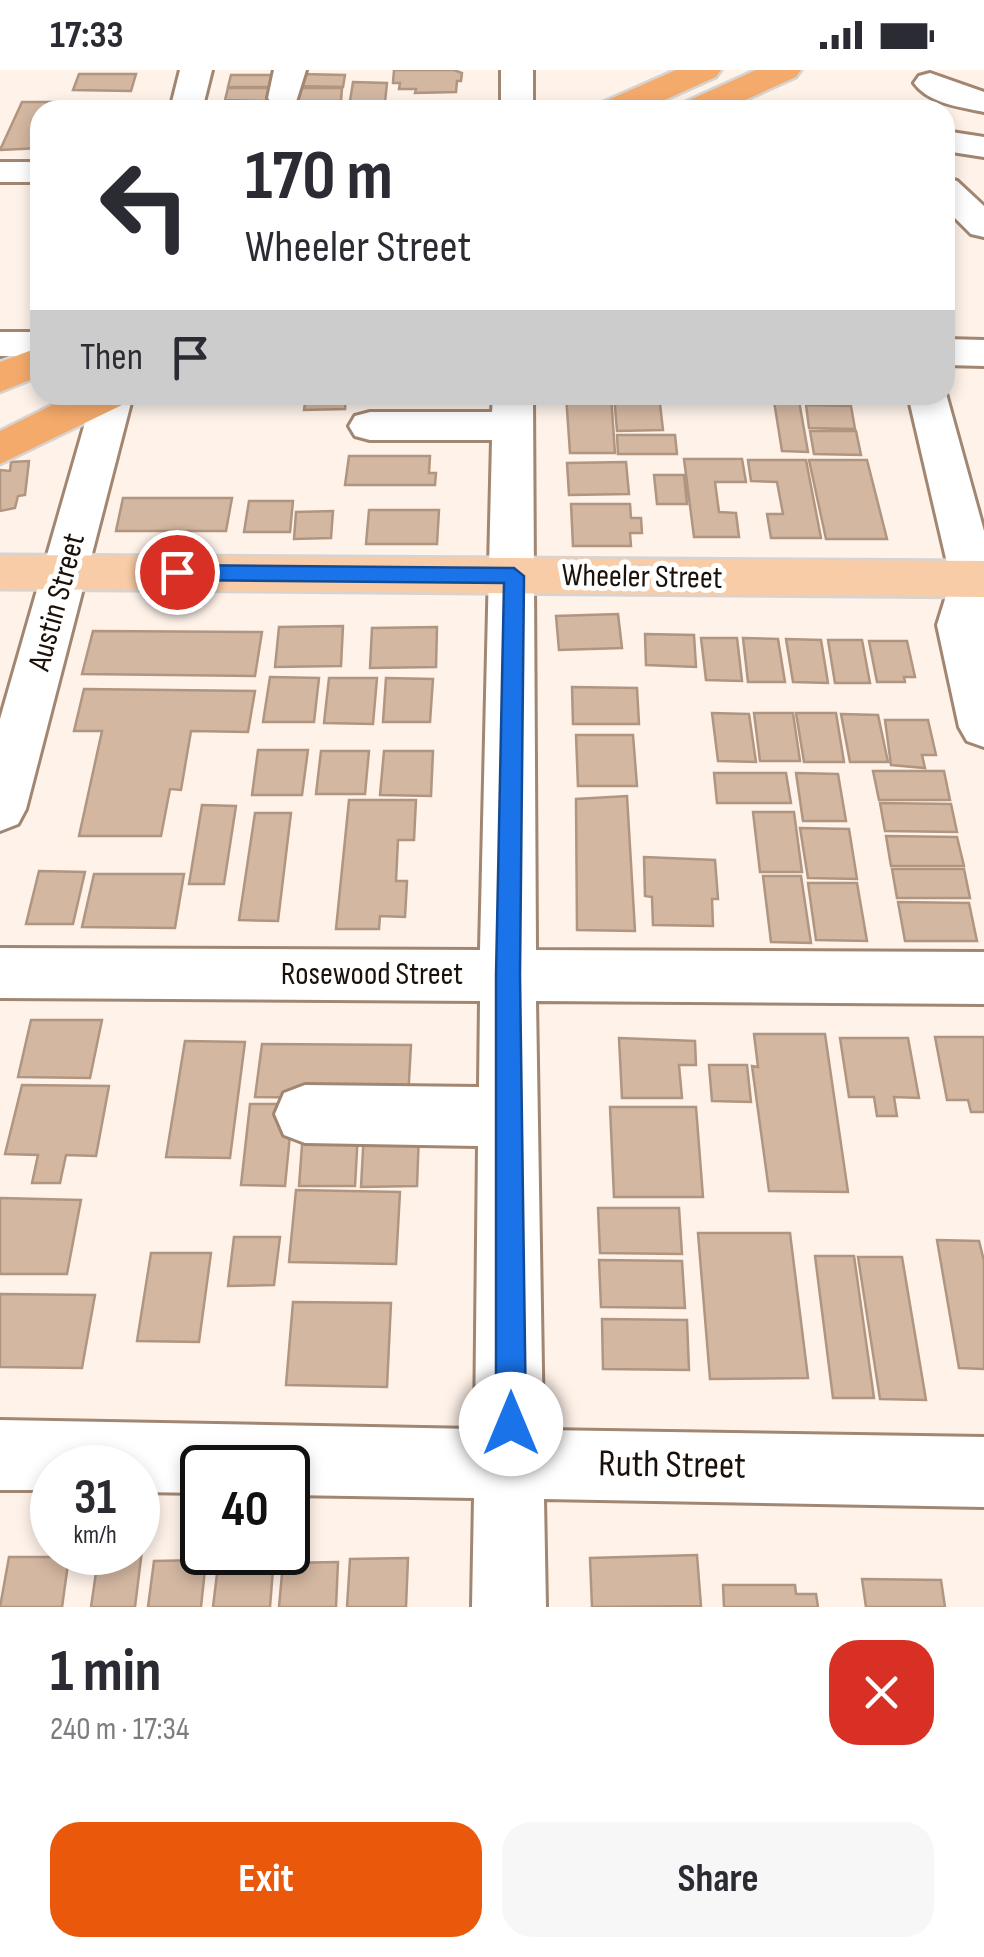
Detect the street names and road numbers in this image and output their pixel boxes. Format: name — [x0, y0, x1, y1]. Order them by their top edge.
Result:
street label: Austin Street — [20, 529, 94, 676]
street label: Wheeler Street — [561, 556, 723, 598]
street label: Rosewood Street — [281, 955, 463, 994]
street label: Ruth Street — [598, 1441, 746, 1489]

